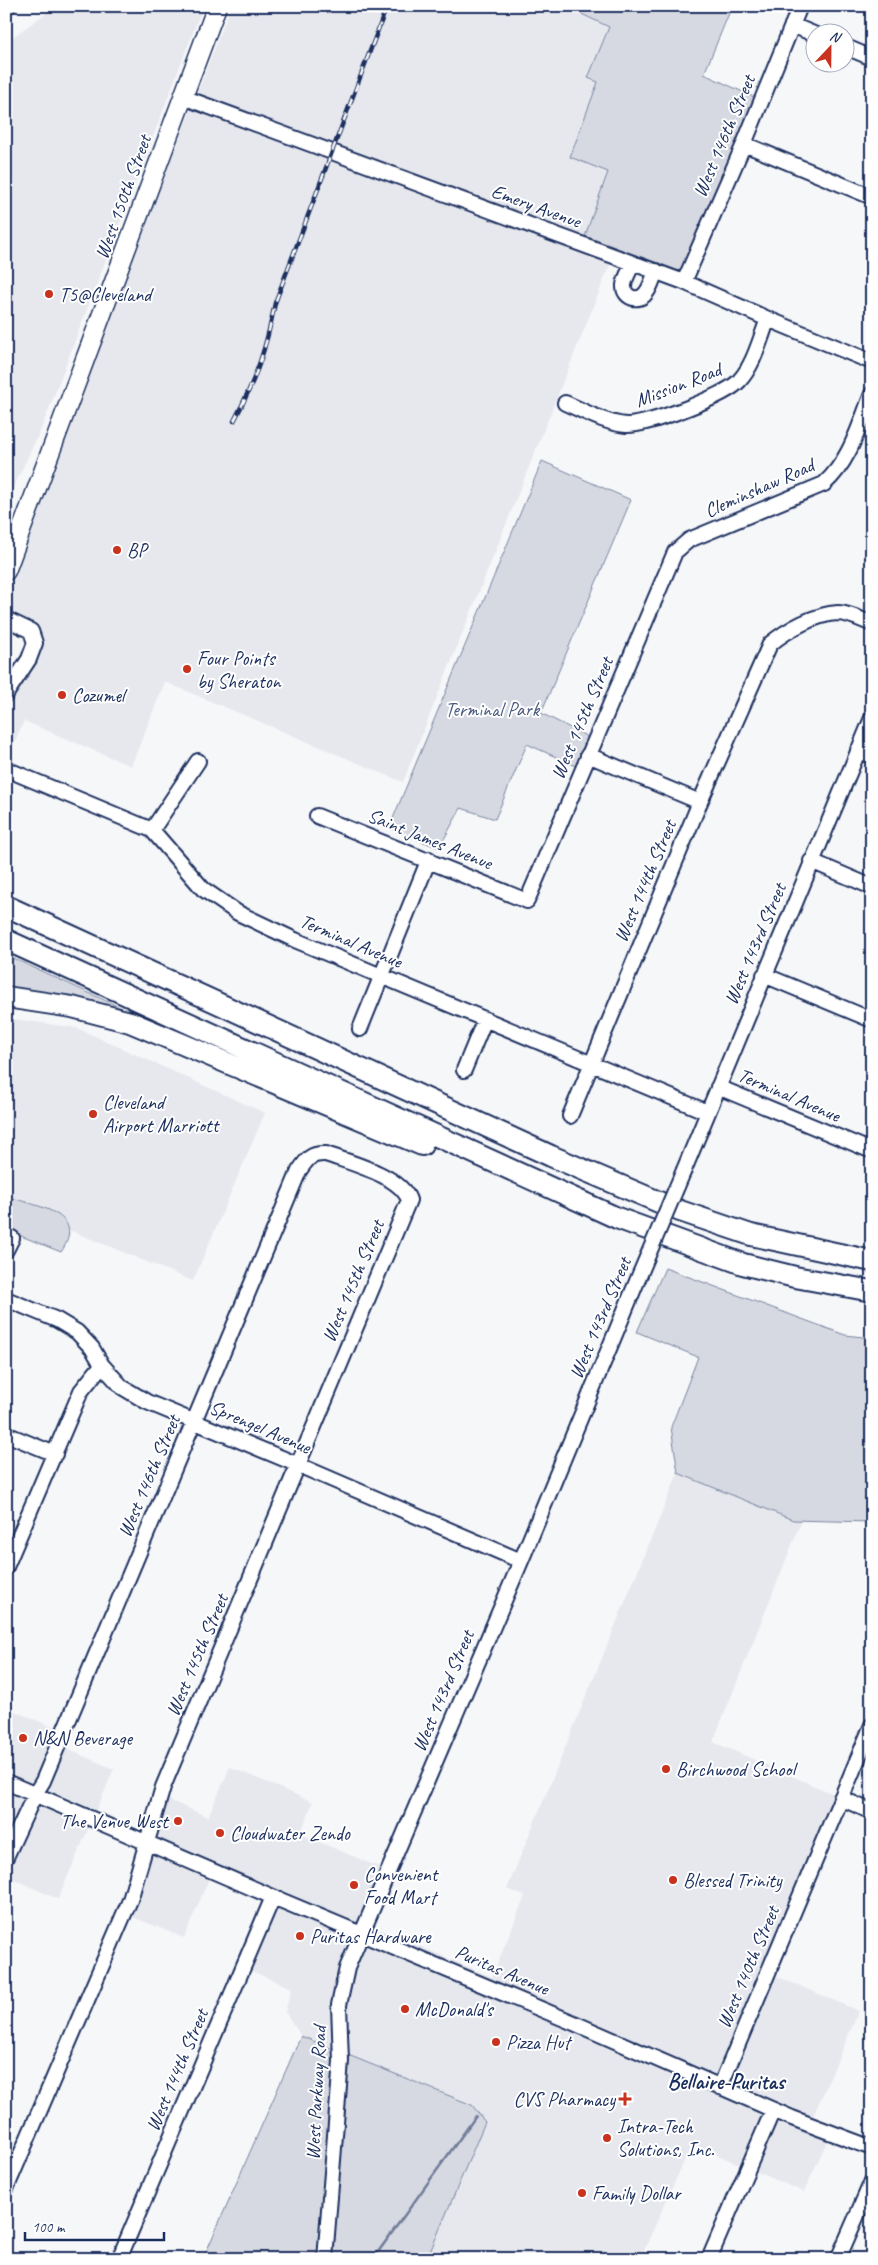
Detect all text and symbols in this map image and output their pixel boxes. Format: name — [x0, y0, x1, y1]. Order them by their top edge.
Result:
north arrow — [806, 22, 856, 72]
text: N — [827, 27, 844, 47]
street label: West 146th Street — [687, 69, 762, 201]
street label: West 150th Street — [89, 129, 158, 262]
street label: Emery Avenue — [488, 178, 585, 234]
place label: T5@Cleveland — [59, 282, 154, 307]
marker: T5@Cleveland — [43, 288, 55, 300]
street label: Mission Road — [631, 356, 727, 413]
street label: Cleminshaw Road — [700, 451, 820, 523]
place label: BP — [127, 538, 149, 563]
marker: BP — [111, 544, 123, 556]
place label: Four Points by Sheraton — [197, 646, 282, 694]
street label: West 145th Street — [545, 651, 620, 783]
marker: Four Points by Sheraton — [181, 663, 193, 675]
place label: Cozumel — [72, 683, 128, 708]
marker: Cozumel — [56, 689, 68, 701]
park label: Terminal Park — [445, 697, 541, 722]
street label: Saint James Avenue — [364, 803, 497, 876]
street label: West 144th Street — [608, 814, 683, 946]
street label: West 143rd Street — [718, 877, 793, 1008]
street label: Terminal Avenue — [296, 908, 407, 974]
street label: Terminal Avenue — [734, 1062, 845, 1128]
place label: Cleveland Airport Marriott — [103, 1090, 221, 1138]
marker: Cleveland Airport Marriott — [87, 1108, 99, 1120]
street label: West 145th Street — [316, 1214, 391, 1346]
street label: West 143rd Street — [563, 1251, 638, 1382]
street label: Sprengel Avenue — [206, 1394, 316, 1460]
street label: West 146th Street — [112, 1409, 187, 1541]
street label: West 145th Street — [160, 1588, 235, 1720]
street label: West 143rd Street — [406, 1624, 481, 1755]
place label: N&N Beverage — [33, 1726, 133, 1751]
marker: N&N Beverage — [17, 1732, 29, 1744]
place label: Birchwood School — [676, 1757, 798, 1782]
marker: Birchwood School — [660, 1763, 672, 1775]
place label: The Venue West — [60, 1809, 170, 1834]
marker: The Venue West — [172, 1815, 184, 1827]
place label: Cloudwater Zendo — [230, 1821, 351, 1846]
marker: Cloudwater Zendo — [214, 1827, 226, 1839]
place label: Convenient Food Mart — [364, 1862, 440, 1910]
place label: Blessed Trinity — [683, 1868, 783, 1893]
marker: Blessed Trinity — [667, 1874, 679, 1886]
marker: Convenient Food Mart — [348, 1879, 360, 1891]
street label: West 140th Street — [711, 1900, 786, 2032]
place label: Puritas Hardware — [310, 1924, 432, 1949]
marker: Puritas Hardware — [294, 1930, 306, 1942]
street label: Puritas Avenue — [451, 1939, 554, 2002]
place label: McDonald's — [415, 1997, 495, 2022]
street label: West 144th Street — [140, 2003, 215, 2135]
marker: McDonald's — [399, 2003, 411, 2015]
street label: West Parkway Road — [300, 2022, 332, 2160]
place label: Pizza Hut — [506, 2030, 573, 2055]
marker: Pizza Hut — [490, 2036, 502, 2048]
district label: Bellaire-Puritas — [668, 2068, 787, 2096]
place label: CVS Pharmacy — [514, 2087, 616, 2112]
marker: CVS Pharmacy — [619, 2093, 631, 2105]
place label: Intra-Tech Solutions, Inc. — [617, 2114, 714, 2162]
marker: Intra-Tech Solutions, Inc. — [601, 2132, 613, 2144]
place label: Family Dollar — [592, 2181, 682, 2206]
marker: Family Dollar — [576, 2187, 588, 2199]
scale bar — [25, 2210, 164, 2242]
text: 100 m — [32, 2218, 66, 2237]

